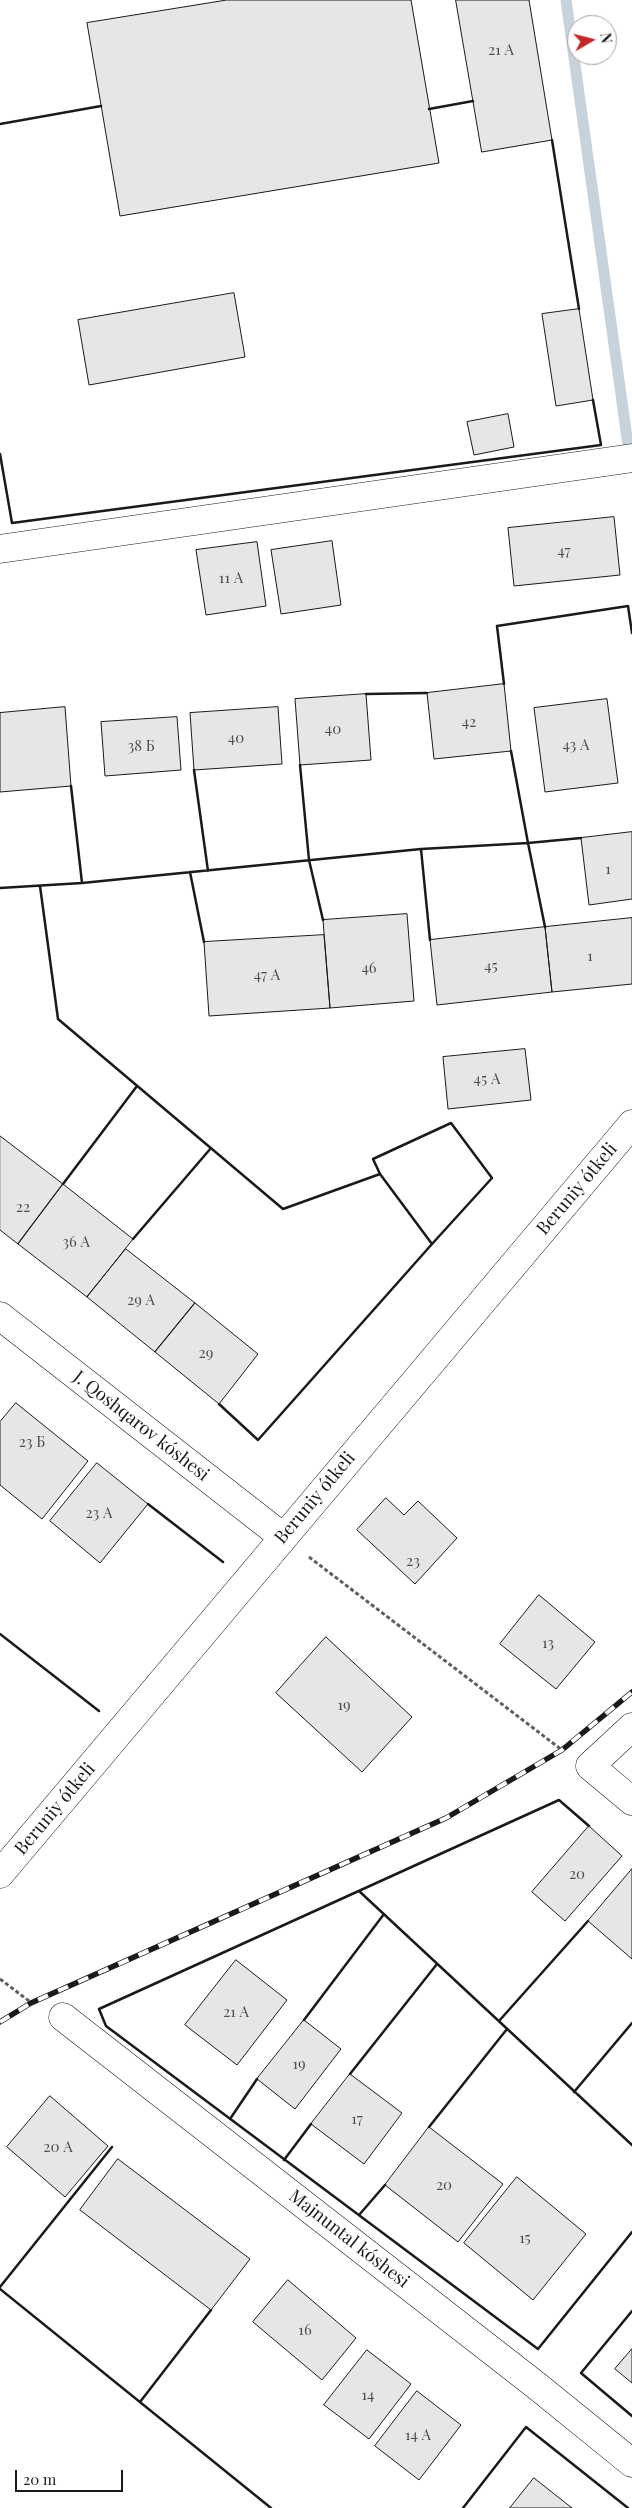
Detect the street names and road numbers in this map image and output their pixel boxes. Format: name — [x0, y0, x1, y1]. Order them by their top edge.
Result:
street label: Beruniy ótkeli — [532, 1139, 622, 1239]
street label: J. Qoshqarov kóshesi — [69, 1366, 213, 1486]
street label: Beruniy ótkeli — [270, 1448, 360, 1548]
street label: Beruniy ótkeli — [10, 1759, 100, 1859]
street label: Majnuntal kóshesi — [285, 2185, 413, 2293]

